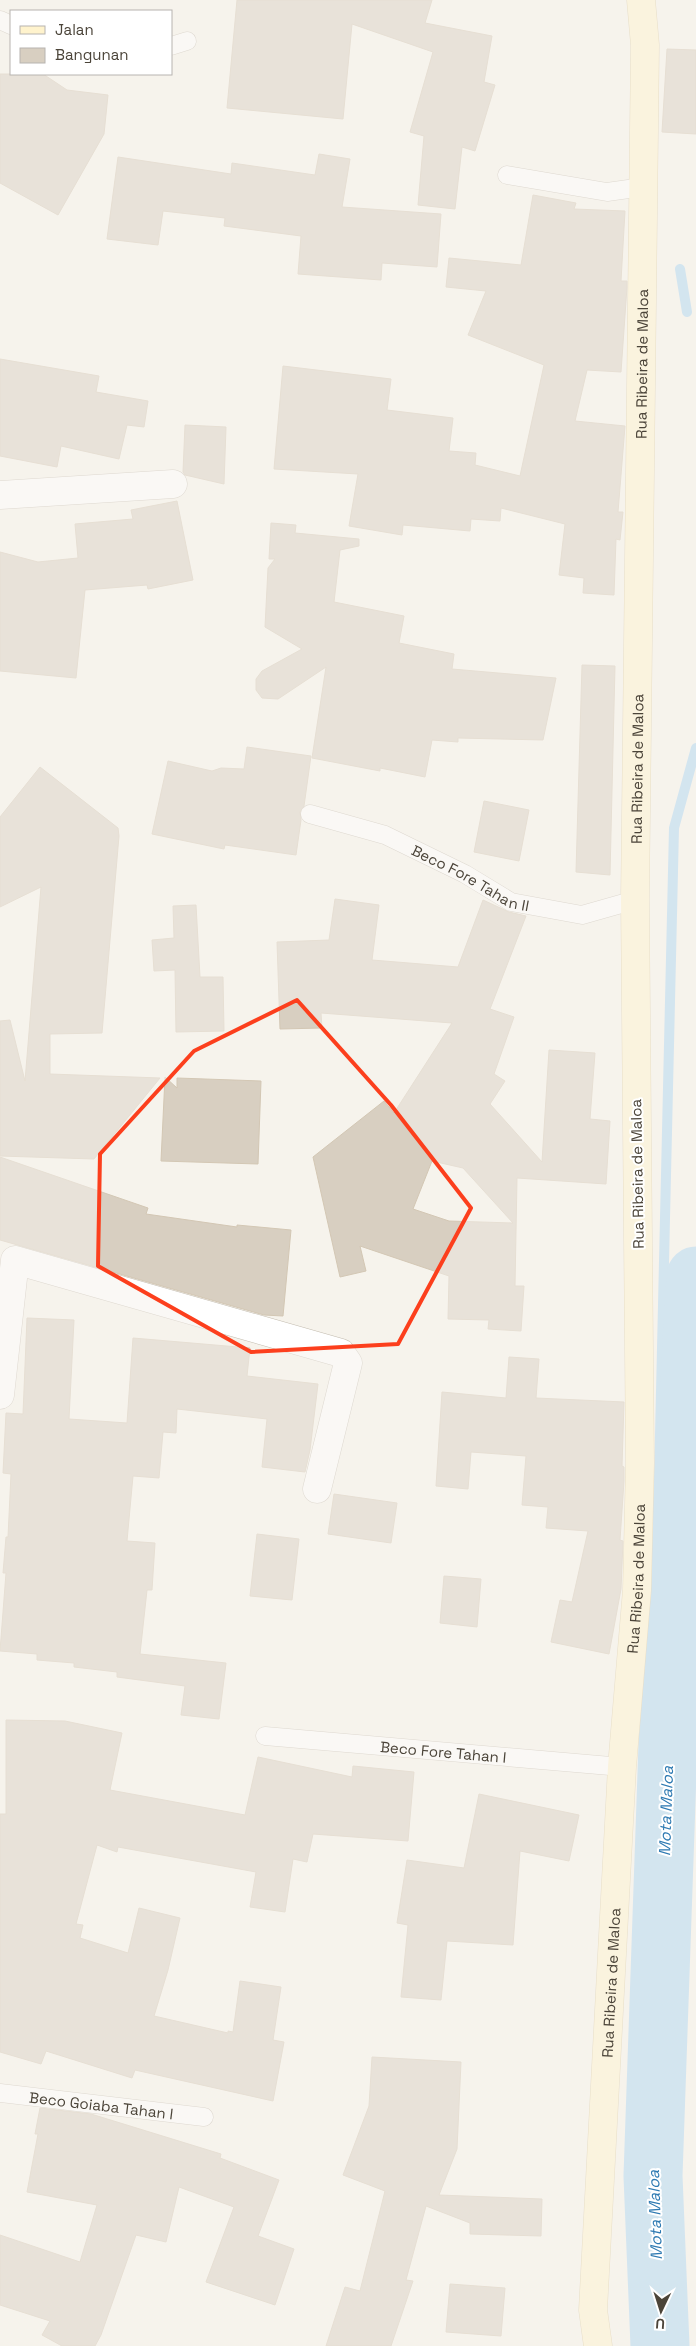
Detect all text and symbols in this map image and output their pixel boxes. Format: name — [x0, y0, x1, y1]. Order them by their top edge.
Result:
legend — [10, 10, 172, 75]
text: Jalan — [55, 20, 94, 39]
text: Bangunan — [55, 45, 129, 64]
street label: Rua Ribeira de Maloa — [631, 288, 652, 439]
street label: Rua Ribeira de Maloa — [626, 693, 647, 844]
street label: Beco Fore Tahan II — [409, 840, 531, 915]
street label: Rua Ribeira de Maloa — [626, 1099, 648, 1249]
street label: Rua Ribeira de Maloa — [622, 1503, 649, 1654]
street label: Beco Fore Tahan I — [379, 1737, 507, 1766]
water label: Mota Maloa — [654, 1765, 678, 1856]
street label: Rua Ribeira de Maloa — [597, 1907, 624, 2058]
street label: Beco Goiaba Tahan I — [28, 2087, 174, 2123]
water label: Mota Maloa — [643, 2169, 667, 2260]
north arrow — [636, 2286, 686, 2336]
text: U — [655, 2315, 665, 2333]

